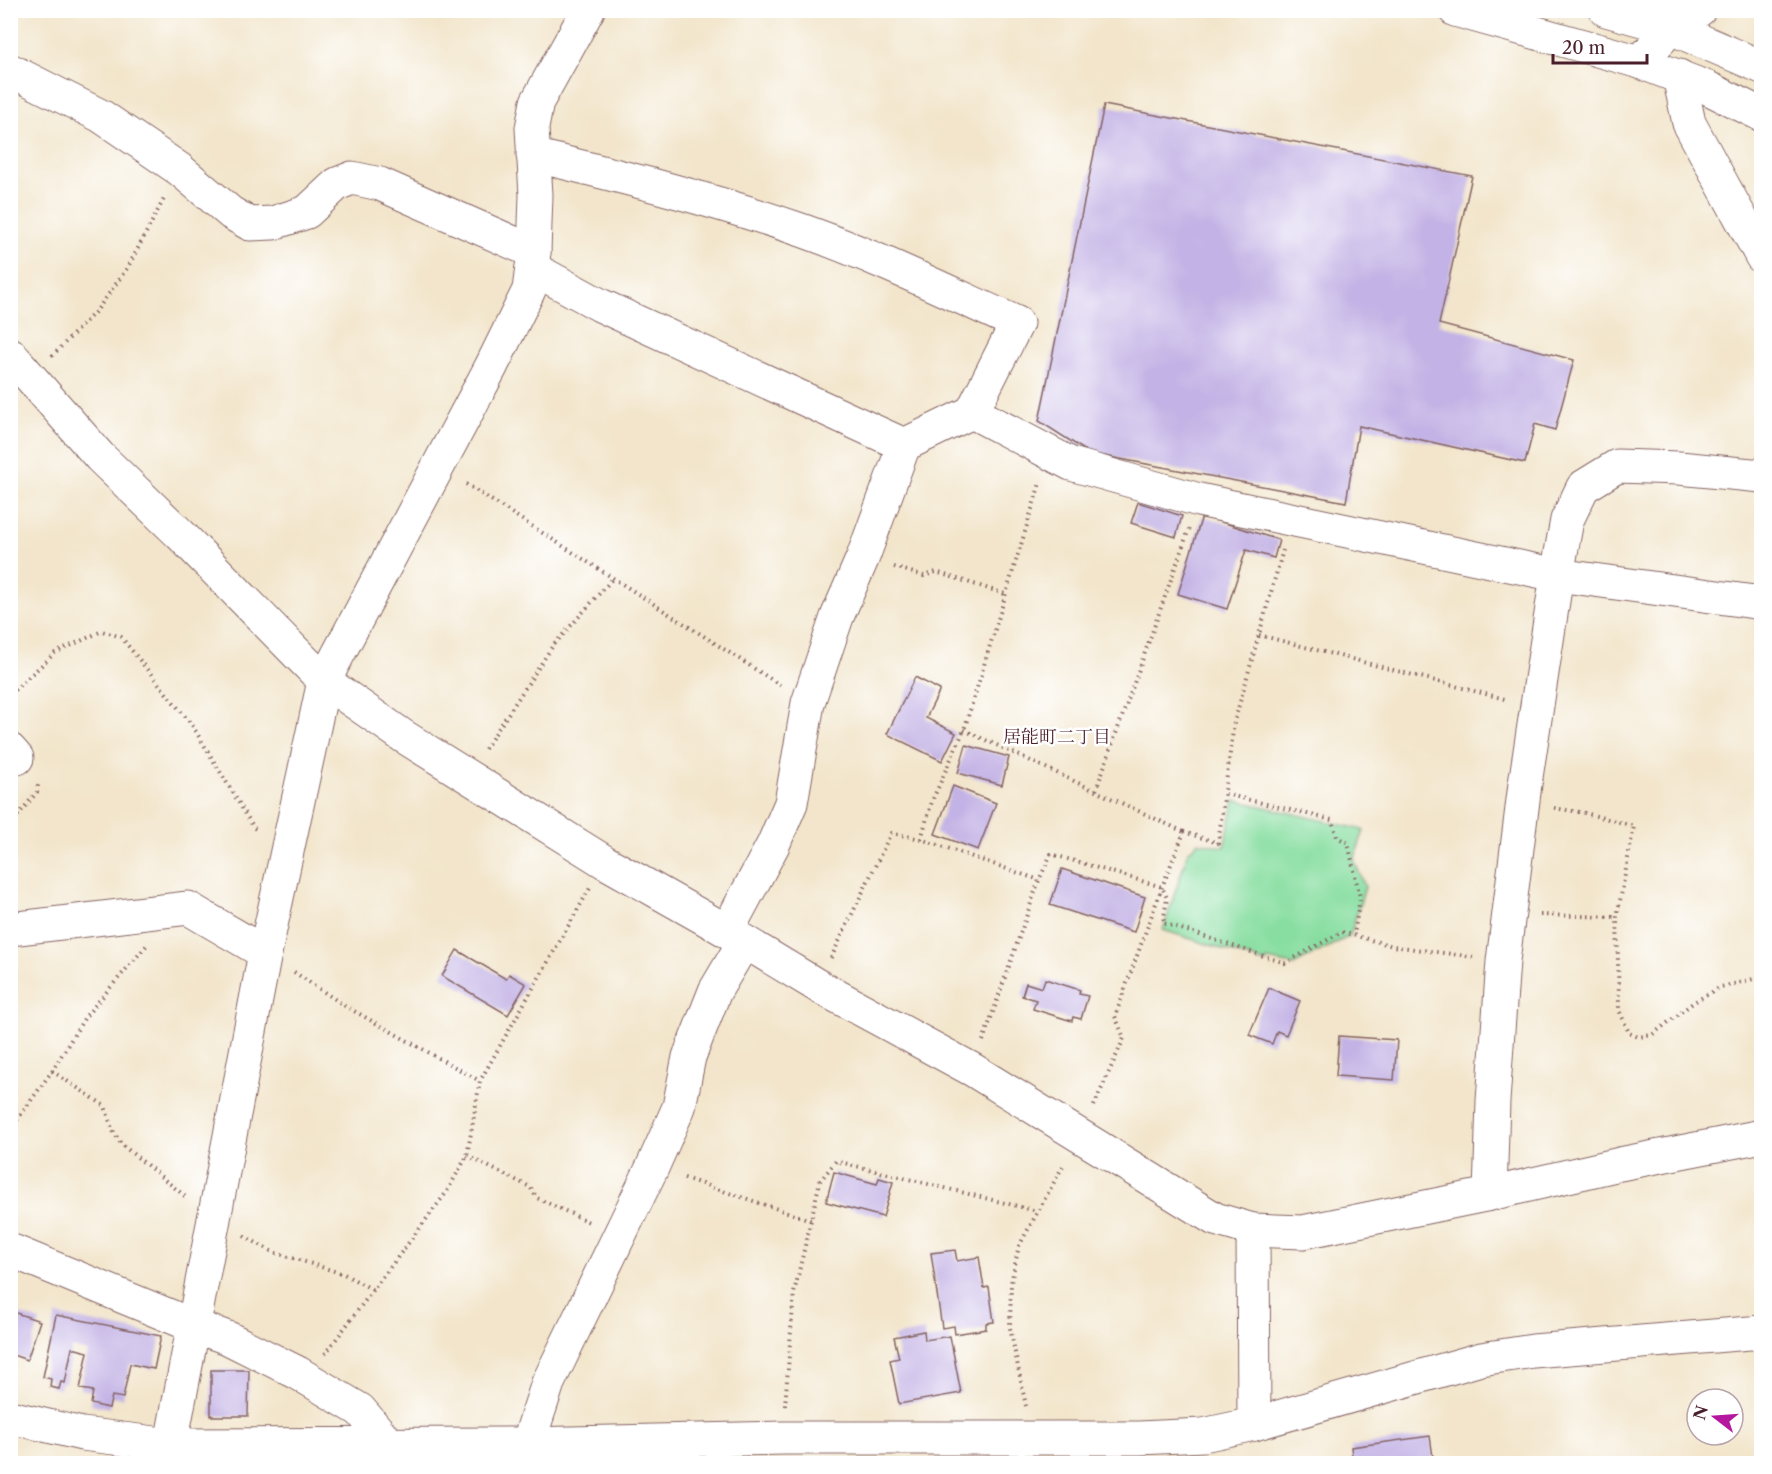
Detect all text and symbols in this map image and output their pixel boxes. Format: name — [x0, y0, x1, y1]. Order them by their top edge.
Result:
scale bar — [1553, 27, 1648, 65]
text: 20 m — [1562, 37, 1606, 59]
district label: 居能町二丁目 — [1003, 726, 1111, 748]
north arrow — [1685, 1387, 1745, 1447]
text: N — [1689, 1403, 1712, 1422]

